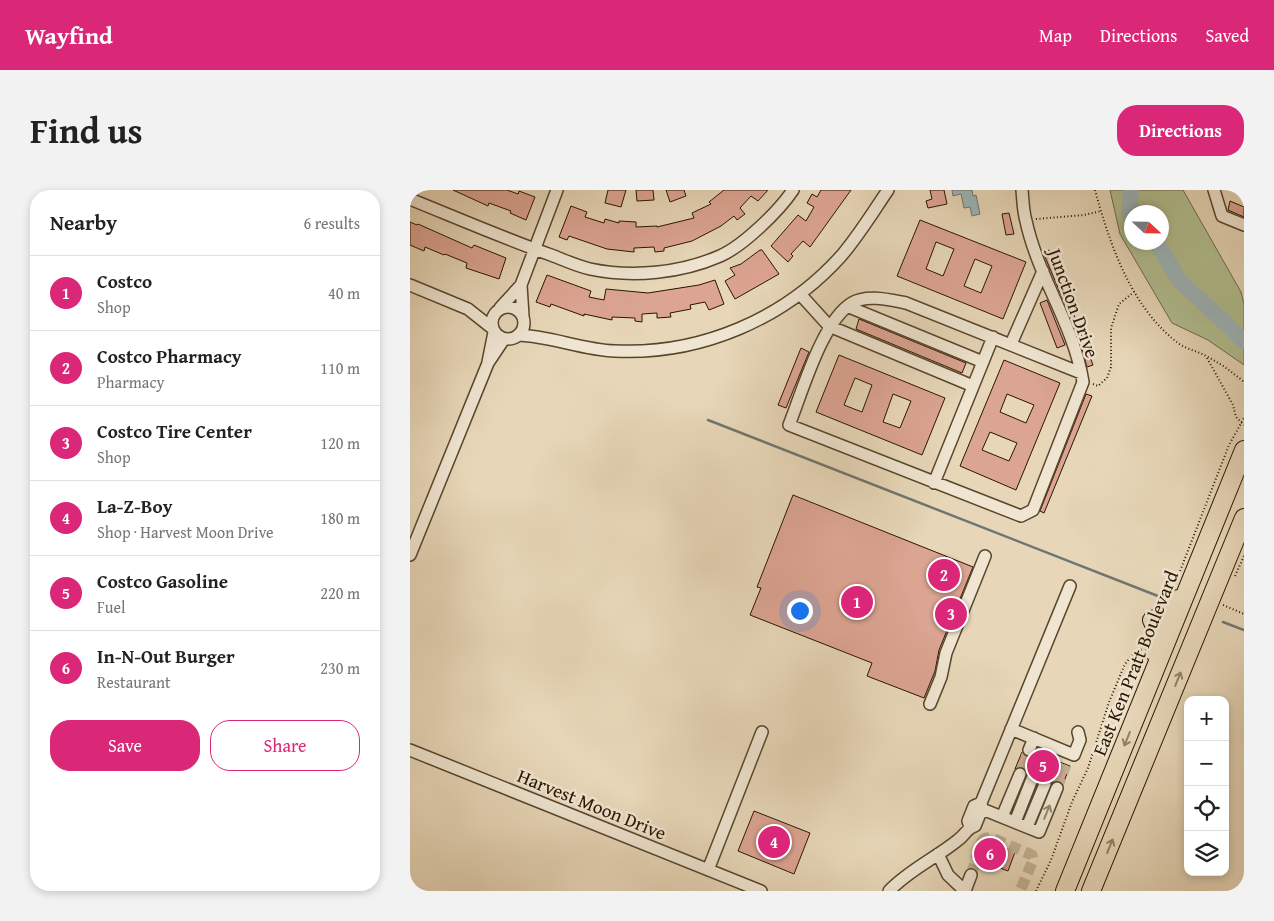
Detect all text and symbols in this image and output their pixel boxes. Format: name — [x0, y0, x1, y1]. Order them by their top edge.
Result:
text: Wayfind — [25, 18, 113, 53]
text: Map — [1039, 22, 1072, 49]
text: Directions — [1100, 22, 1177, 49]
text: Saved — [1205, 22, 1249, 49]
text: Find us — [30, 105, 143, 156]
button: Directions — [1117, 105, 1244, 156]
north arrow — [1124, 205, 1169, 250]
text: Nearby — [50, 207, 117, 238]
text: 6 results — [303, 211, 360, 235]
street label: Junction Drive — [1041, 242, 1107, 362]
text: Costco — [97, 267, 152, 295]
text: 1 — [62, 281, 70, 305]
text: 40 m — [328, 281, 360, 305]
text: Shop — [97, 295, 131, 319]
text: Costco Pharmacy — [97, 342, 242, 370]
text: 2 — [62, 356, 70, 380]
text: 110 m — [320, 356, 360, 380]
text: Pharmacy — [97, 370, 164, 394]
text: Costco Tire Center — [97, 417, 252, 445]
text: 3 — [62, 431, 70, 455]
text: 120 m — [320, 431, 360, 455]
text: Shop — [97, 445, 131, 469]
text: La-Z-Boy — [97, 492, 172, 520]
text: 4 — [62, 506, 70, 530]
text: 180 m — [320, 506, 360, 530]
text: Shop · Harvest Moon Drive — [97, 520, 274, 544]
pin: 2 — [928, 556, 960, 594]
street label: East Ken Pratt Boulevard — [1085, 565, 1185, 760]
text: Costco Gasoline — [97, 567, 228, 595]
text: 5 — [62, 581, 70, 605]
text: 220 m — [320, 581, 360, 605]
pin: 1 — [841, 583, 873, 621]
text: Fuel — [97, 595, 125, 619]
pin: 3 — [935, 595, 967, 633]
your location — [787, 598, 813, 624]
text: In-N-Out Burger — [97, 642, 235, 670]
text: 6 — [62, 656, 70, 680]
text: 230 m — [320, 656, 360, 680]
text: Restaurant — [97, 670, 171, 694]
one-way arrow — [1174, 672, 1183, 687]
map controls — [1184, 696, 1229, 876]
button: + — [1184, 696, 1229, 741]
button: Save — [50, 720, 200, 771]
button: Share — [210, 720, 360, 771]
one-way arrow — [1122, 731, 1131, 746]
button: − — [1184, 741, 1229, 786]
pin: 5 — [1027, 747, 1059, 785]
street label: Harvest Moon Drive — [513, 761, 671, 847]
button: locate — [1184, 786, 1229, 831]
one-way arrow — [1043, 805, 1053, 820]
pin: 4 — [758, 823, 790, 861]
button: layers — [1184, 831, 1229, 876]
pin: 6 — [974, 835, 1006, 873]
one-way arrow — [1105, 839, 1115, 854]

